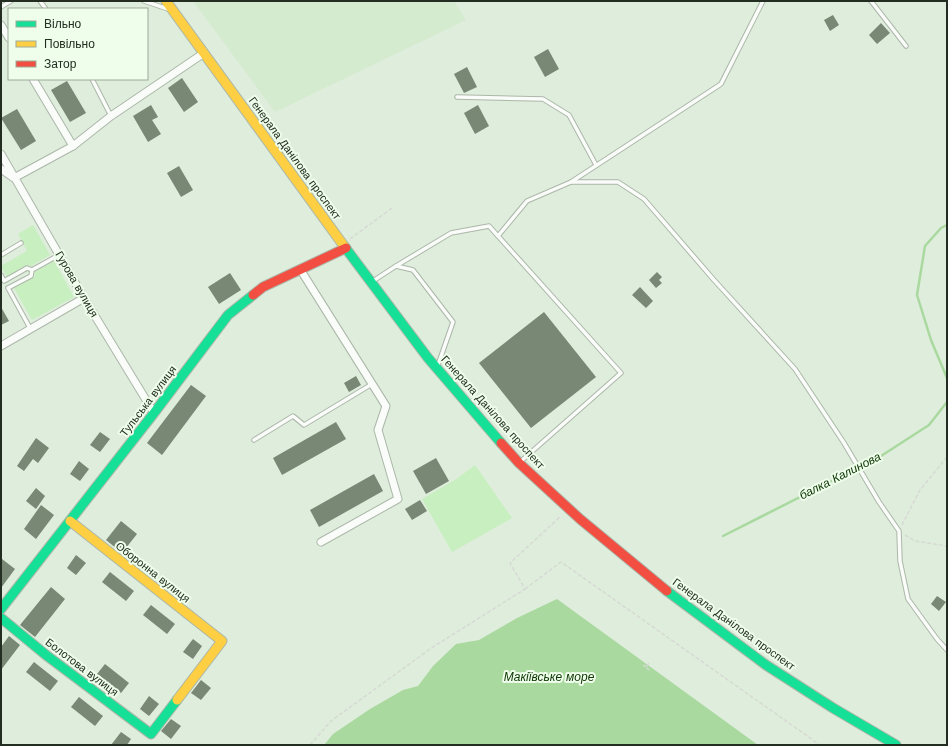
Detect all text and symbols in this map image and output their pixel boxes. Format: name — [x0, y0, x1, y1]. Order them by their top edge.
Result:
legend — [8, 8, 148, 80]
text: Вільно — [44, 17, 82, 31]
text: Повільно — [44, 37, 95, 51]
text: Затор — [44, 57, 77, 71]
street label: Генерала Данілова проспект — [246, 95, 343, 222]
street label: Гурова вулиця — [52, 249, 101, 320]
street label: Генерала Данілова проспект — [438, 353, 547, 472]
street label: Тульська вулиця — [118, 363, 179, 439]
water label: балка Калинова — [797, 449, 883, 503]
street label: Оборонна вулиця — [113, 539, 193, 606]
street label: Генерала Данілова проспект — [670, 576, 797, 673]
street label: Болотова вулиця — [43, 636, 121, 699]
water label: Макіївське море — [504, 670, 595, 684]

